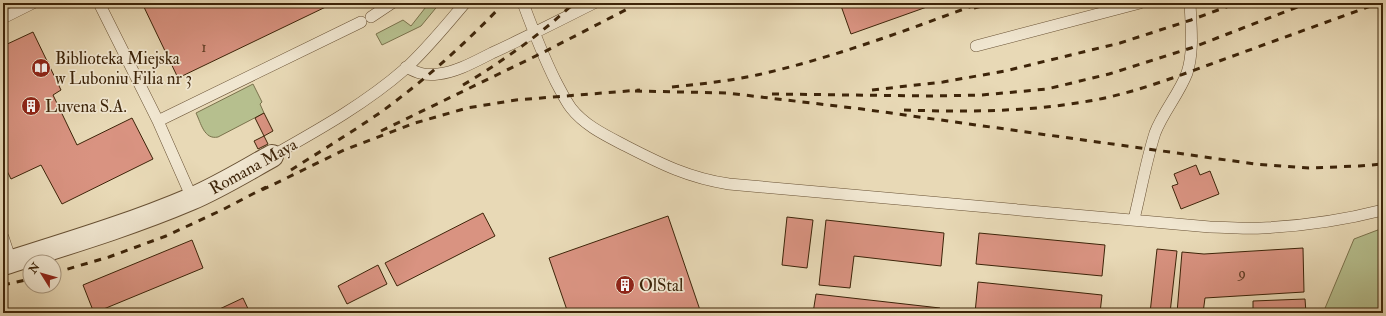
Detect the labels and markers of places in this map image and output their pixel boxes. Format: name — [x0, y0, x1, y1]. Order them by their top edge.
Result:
place label: Biblioteka Miejska w Luboniu Filia nr 3 — [55, 48, 192, 89]
library icon: Biblioteka Miejska w Luboniu Filia nr 3 — [30, 57, 52, 79]
building icon: Luvena S.A. — [20, 95, 42, 117]
place label: Luvena S.A. — [45, 96, 127, 117]
building icon: OlStal — [614, 274, 636, 296]
place label: OlStal — [639, 275, 684, 296]

